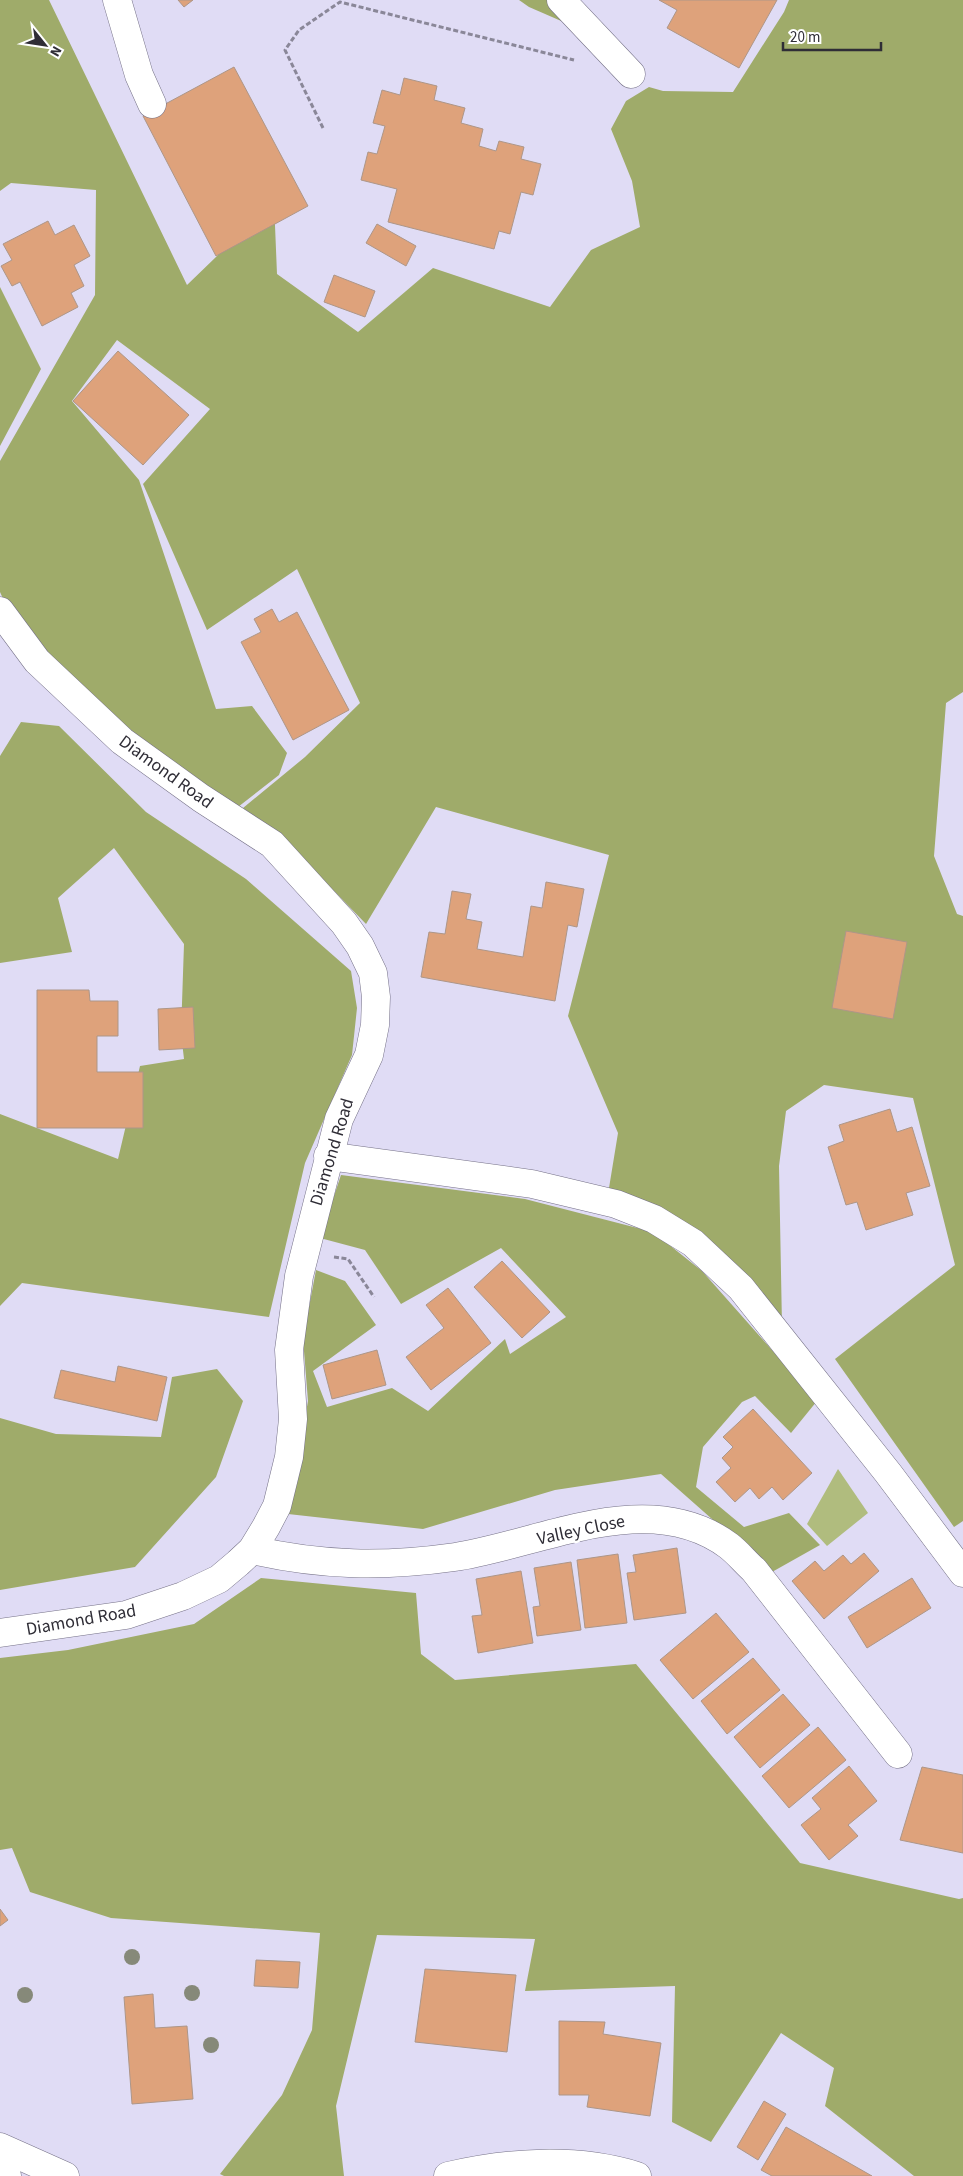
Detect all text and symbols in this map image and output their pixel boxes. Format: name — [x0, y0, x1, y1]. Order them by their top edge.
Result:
north arrow — [20, 20, 70, 70]
scale bar — [783, 20, 880, 52]
text: 20 m — [790, 27, 820, 48]
text: N — [44, 42, 66, 60]
street label: Diamond Road — [114, 729, 218, 815]
street label: Diamond Road — [304, 1095, 360, 1209]
street label: Valley Close — [535, 1508, 627, 1552]
street label: Diamond Road — [24, 1598, 138, 1642]

